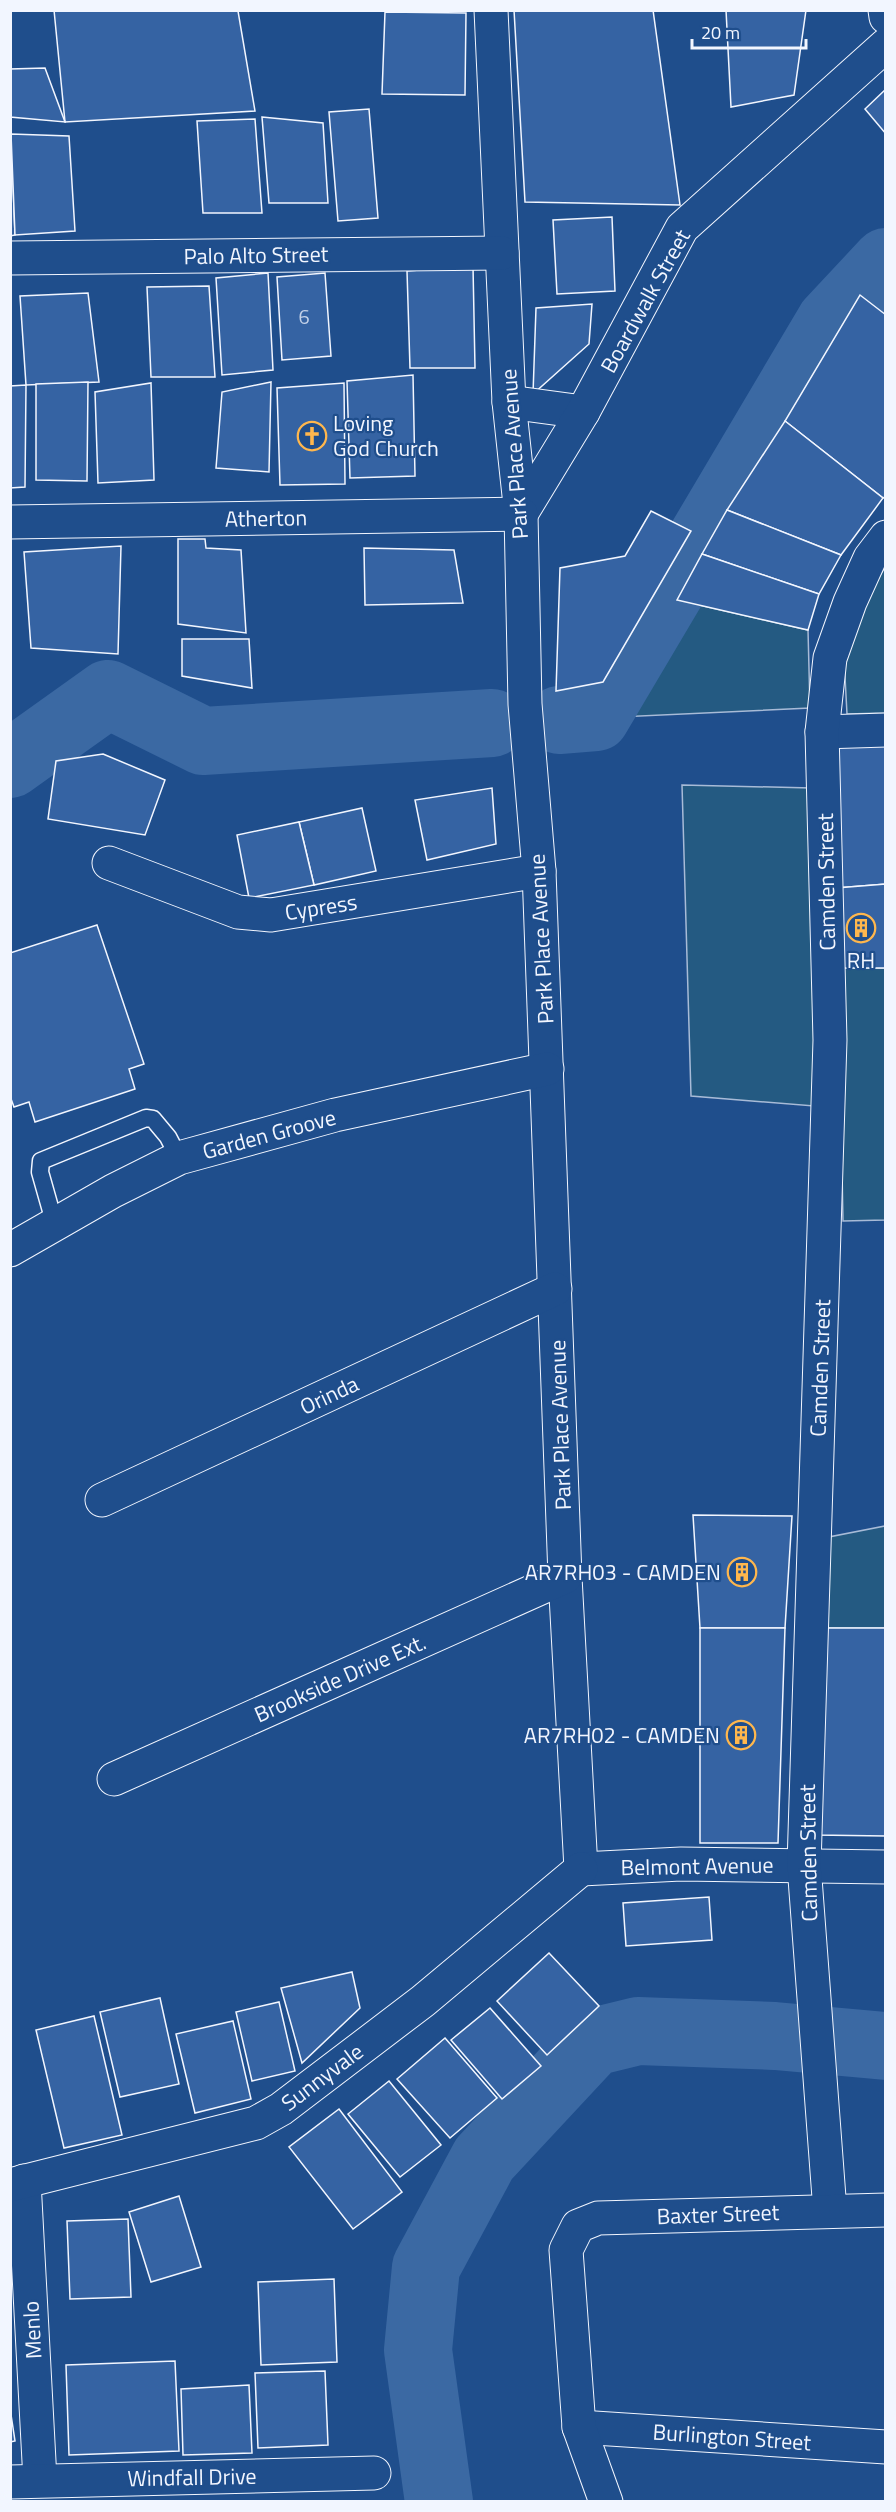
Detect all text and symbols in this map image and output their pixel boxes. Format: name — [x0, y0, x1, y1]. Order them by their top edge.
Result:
scale bar — [692, 12, 806, 50]
text: 20 m — [701, 19, 740, 46]
street label: Boardwalk Street — [591, 223, 699, 379]
street label: Palo Alto Street — [183, 237, 329, 273]
house number: 6 — [298, 301, 310, 332]
street label: Park Place Avenue — [491, 368, 537, 540]
place label: Loving God Church — [333, 406, 439, 465]
church icon: Loving God Church — [296, 420, 328, 452]
street label: Atherton — [225, 500, 307, 536]
street label: Camden Street — [808, 813, 844, 951]
street label: Park Place Avenue — [520, 853, 562, 1025]
street label: Cypress — [282, 885, 360, 929]
building icon: RH — [845, 912, 877, 944]
place label: RH — [847, 943, 875, 977]
street label: Garden Groove — [199, 1100, 339, 1168]
street label: Camden Street — [801, 1298, 839, 1437]
street label: Park Place Avenue — [540, 1339, 580, 1511]
street label: Orinda — [294, 1367, 364, 1423]
place label: AR7RH03 - CAMDEN — [525, 1555, 721, 1589]
building icon: AR7RH03 - CAMDEN — [726, 1556, 758, 1588]
street label: Brookside Drive Ext. — [249, 1625, 431, 1731]
place label: AR7RH02 - CAMDEN — [524, 1718, 720, 1752]
building icon: AR7RH02 - CAMDEN — [725, 1719, 757, 1751]
street label: Camden Street — [790, 1784, 826, 1922]
street label: Belmont Avenue — [620, 1848, 774, 1884]
street label: Sunnyvale — [274, 2035, 370, 2119]
street label: Baxter Street — [656, 2195, 780, 2233]
street label: Menlo — [14, 2300, 50, 2360]
street label: Burlington Street — [652, 2415, 813, 2460]
street label: Windfall Drive — [127, 2459, 257, 2495]

